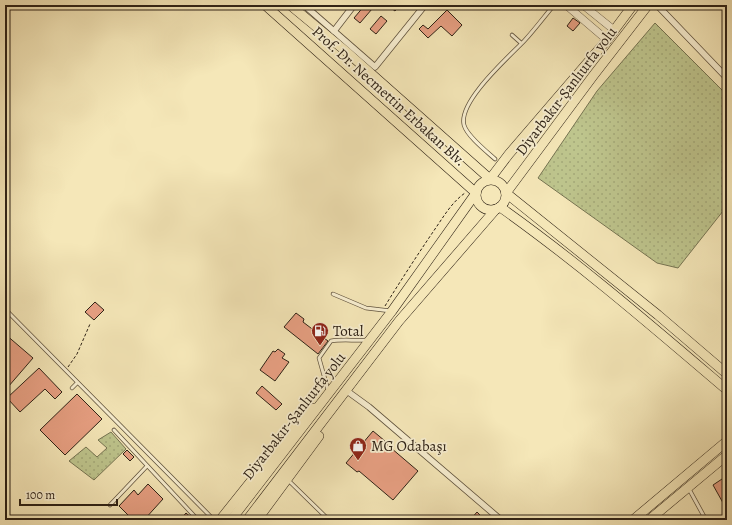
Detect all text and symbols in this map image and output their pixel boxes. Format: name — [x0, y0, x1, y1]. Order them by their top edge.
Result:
street label: Prof. Dr. Necmettin Erbakan Blv. — [308, 22, 470, 170]
street label: Diyarbakır-Şanlıurfa yolu — [511, 22, 622, 159]
fuel station icon: Total — [310, 321, 330, 346]
place label: Total — [333, 321, 364, 341]
street label: Diyarbakır-Şanlıurfa yolu — [238, 347, 351, 484]
shop icon: MG Odabaşı — [348, 436, 368, 461]
place label: MG Odabaşı — [371, 436, 447, 456]
scale bar — [20, 481, 117, 507]
text: 100 m — [26, 487, 55, 503]

